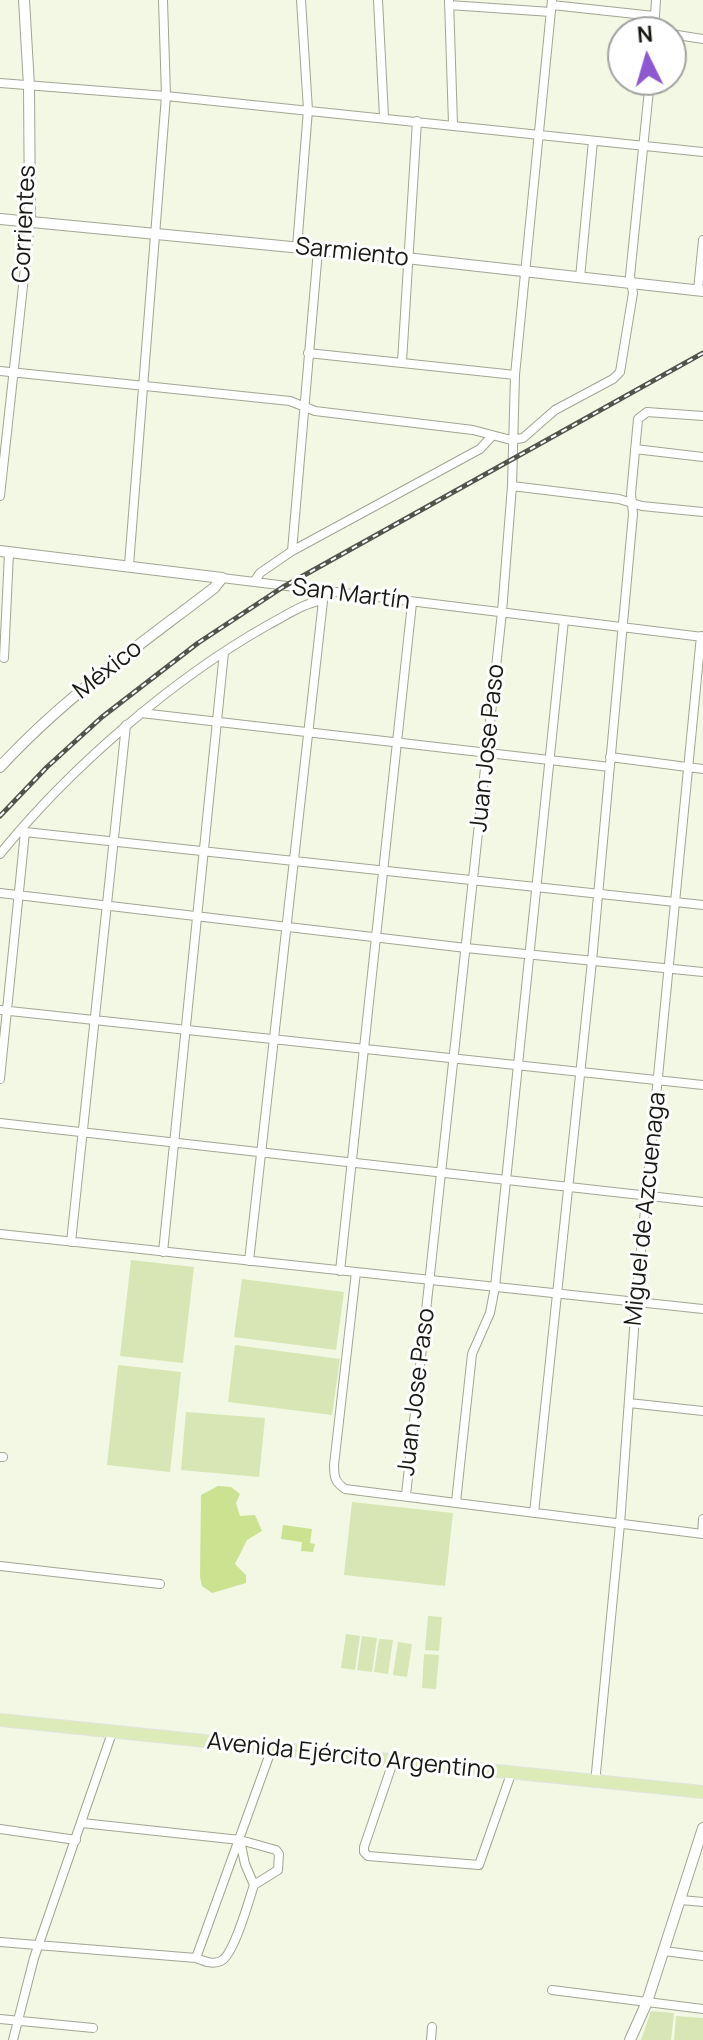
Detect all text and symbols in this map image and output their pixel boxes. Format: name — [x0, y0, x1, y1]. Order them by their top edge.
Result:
north arrow — [607, 16, 687, 96]
text: N — [636, 18, 654, 50]
street label: Corrientes — [8, 164, 42, 284]
street label: Sarmiento — [294, 233, 410, 273]
street label: San Martín — [290, 573, 412, 617]
street label: México — [68, 634, 148, 706]
street label: Juan Jose Paso — [465, 663, 511, 833]
street label: Miguel de Azcuenaga — [619, 1091, 673, 1327]
street label: Juan Jose Paso — [392, 1307, 442, 1477]
street label: Avenida Ejército Argentino — [205, 1728, 497, 1786]

